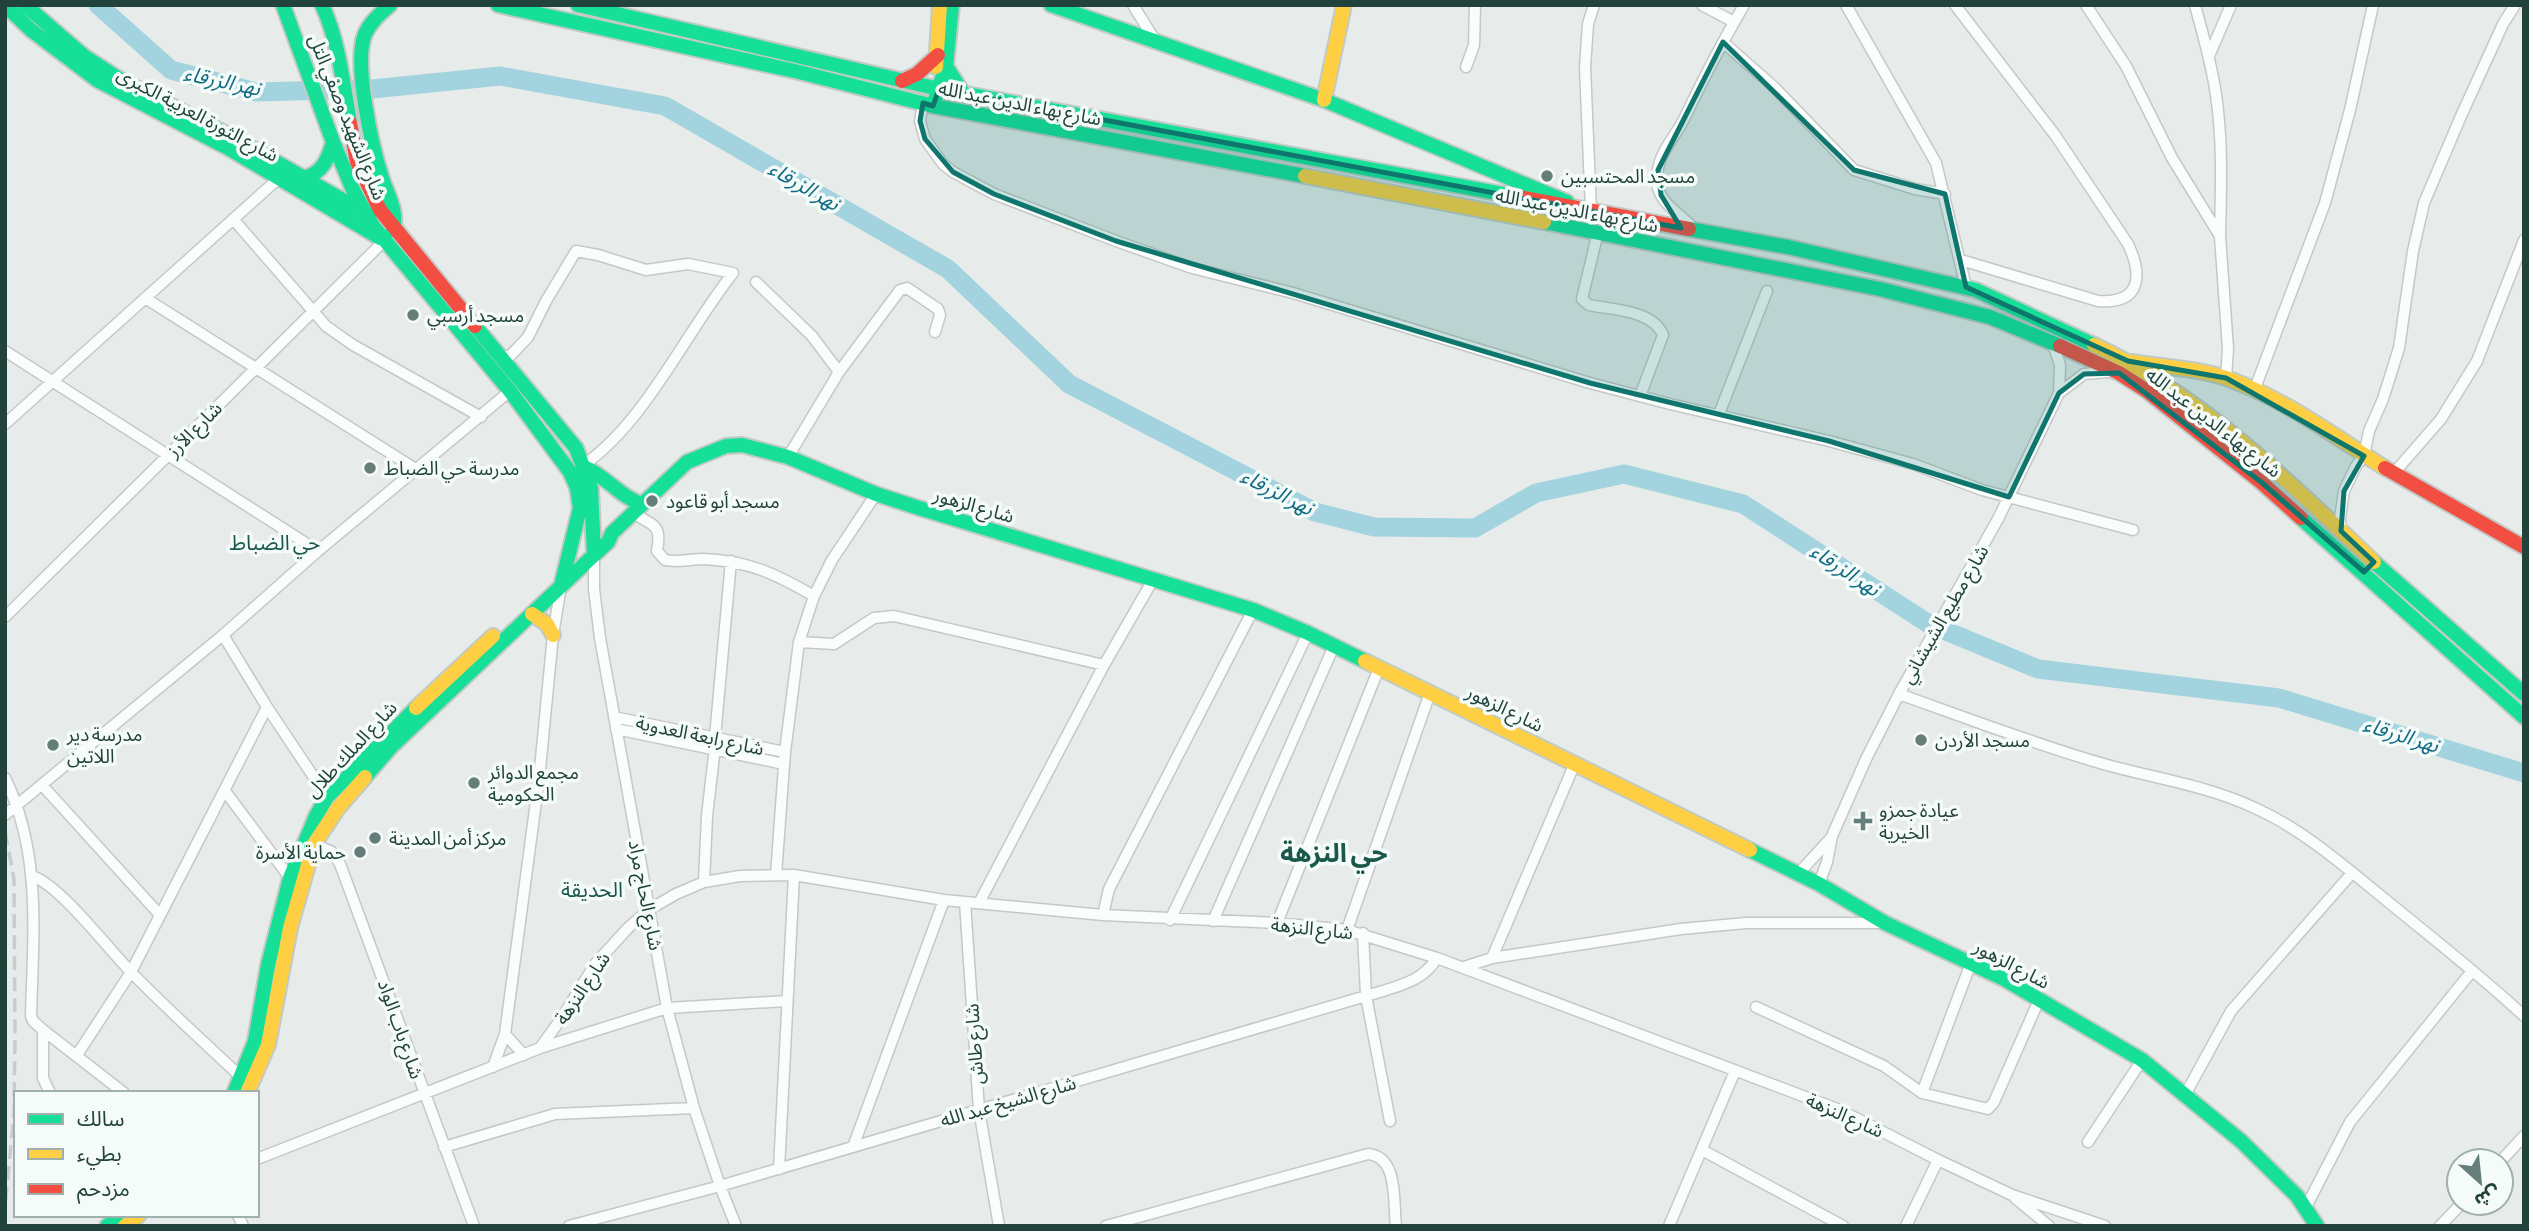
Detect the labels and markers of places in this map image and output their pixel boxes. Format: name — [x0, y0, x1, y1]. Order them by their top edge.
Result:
place label: مسجد المحتسبين — [1561, 165, 1695, 188]
marker: مسجد المحتسبين — [1539, 168, 1555, 184]
place label: مسجد أرسبي — [427, 304, 524, 330]
marker: مسجد أرسبي — [405, 307, 421, 323]
place label: مدرسة حي الضباط — [384, 457, 520, 483]
marker: مدرسة حي الضباط — [362, 460, 378, 476]
place label: مسجد أبو قاعود — [666, 490, 780, 513]
marker: مسجد أبو قاعود — [644, 493, 660, 509]
place label: مدرسة دير اللاتين — [66, 723, 143, 768]
place label: مسجد الأردن — [1935, 729, 2030, 752]
marker: مسجد الأردن — [1913, 732, 1929, 748]
marker: مدرسة دير اللاتين — [45, 737, 61, 753]
place label: مجمع الدوائر الحكومية — [487, 761, 579, 806]
marker: مجمع الدوائر الحكومية — [466, 775, 482, 791]
place label: عيادة جمزو الخيرية — [1879, 799, 1959, 844]
marker: عيادة جمزو الخيرية — [1853, 811, 1873, 831]
place label: مركز أمن المدينة — [389, 827, 507, 850]
marker: مركز أمن المدينة — [367, 830, 383, 846]
place label: حماية الأسرة — [256, 841, 346, 864]
marker: حماية الأسرة — [352, 844, 368, 860]

